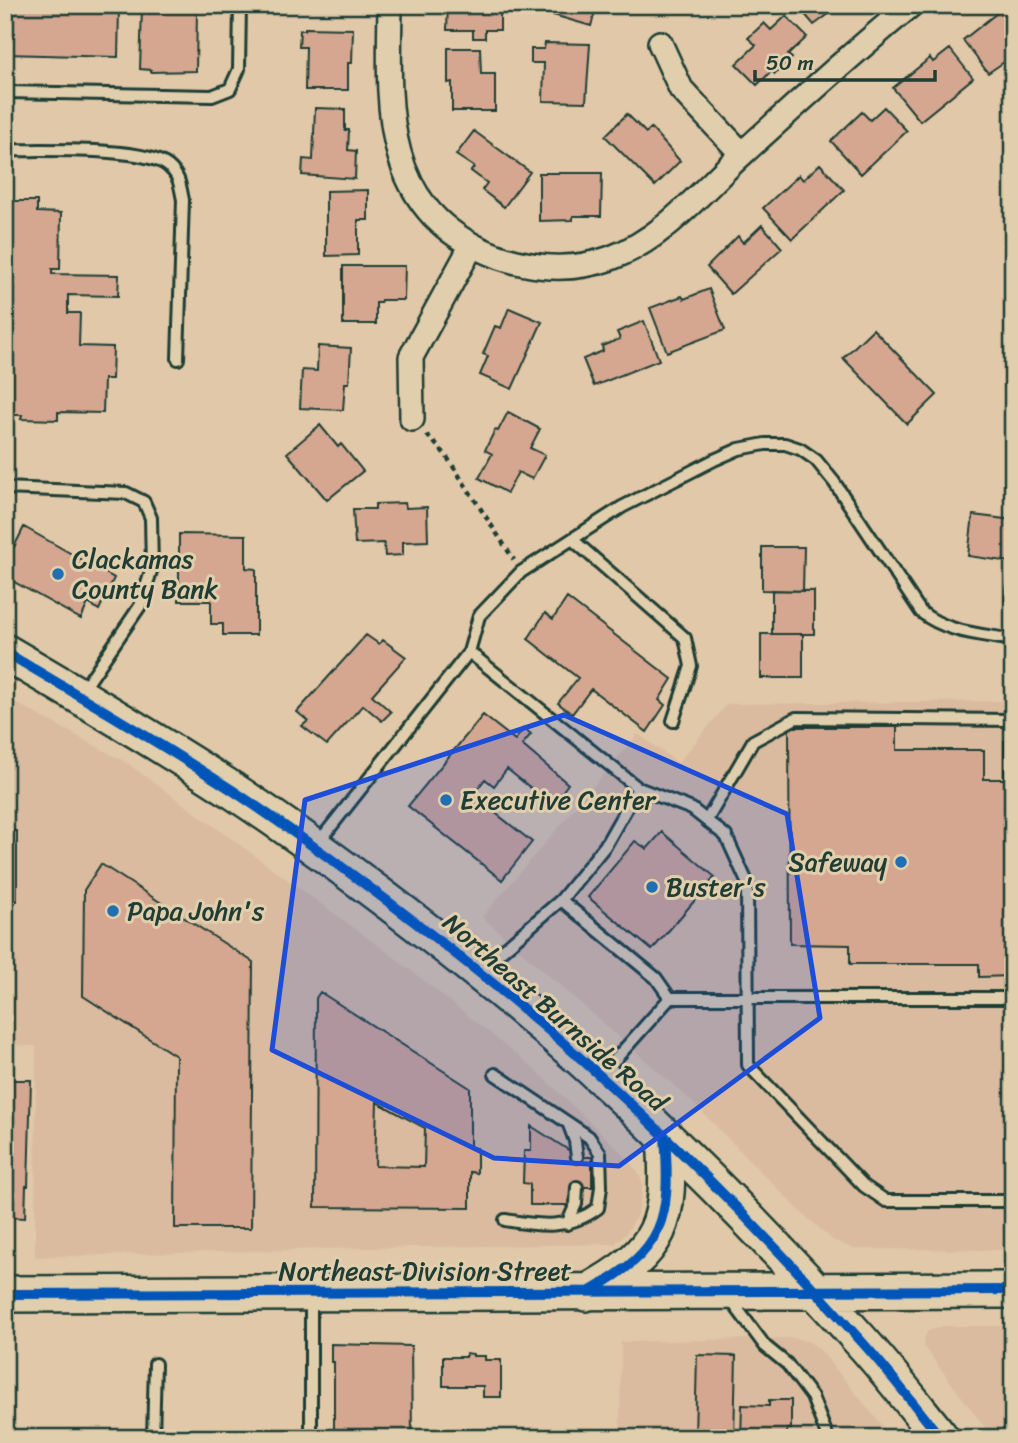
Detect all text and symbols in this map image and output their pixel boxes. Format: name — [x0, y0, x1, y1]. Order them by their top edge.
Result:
scale bar — [755, 38, 936, 82]
text: 50 m — [766, 44, 814, 82]
place label: Clackamas County Bank — [72, 536, 218, 612]
marker: Clackamas County Bank — [50, 566, 66, 582]
place label: Executive Center — [460, 777, 656, 823]
marker: Executive Center — [438, 792, 454, 808]
place label: Safeway — [788, 839, 888, 885]
marker: Safeway — [893, 854, 909, 870]
place label: Buster's — [666, 864, 766, 910]
marker: Buster's — [644, 879, 660, 895]
place label: Papa John's — [127, 888, 265, 934]
street label: Northeast Burnside Road — [432, 901, 680, 1125]
marker: Papa John's — [105, 903, 121, 919]
street label: Northeast Division Street — [278, 1248, 572, 1294]

